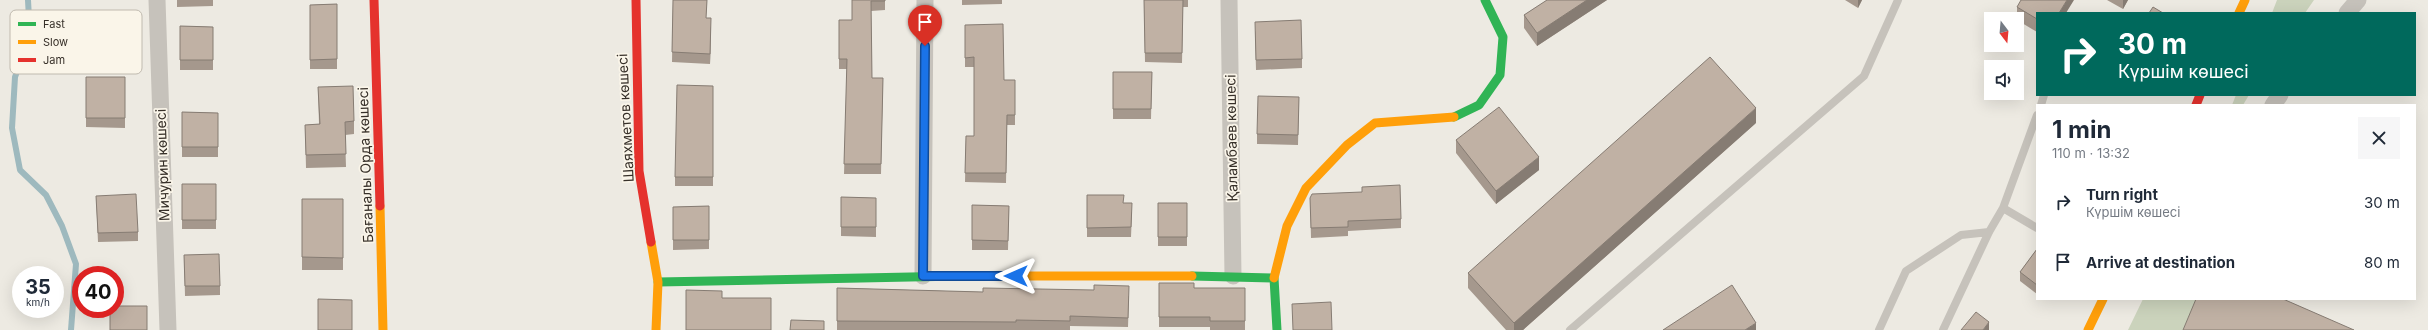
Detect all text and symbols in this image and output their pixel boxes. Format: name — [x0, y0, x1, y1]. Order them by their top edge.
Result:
pin — [908, 5, 942, 46]
legend — [10, 10, 142, 74]
icon: arrive — [914, 11, 936, 33]
north arrow — [1984, 12, 2024, 52]
map controls — [1984, 12, 2024, 100]
text: Fast — [43, 17, 65, 31]
text: 30 m — [2118, 27, 2187, 61]
icon: right — [2052, 28, 2104, 80]
text: Slow — [43, 35, 68, 49]
text: Jam — [43, 53, 65, 67]
street label: Шаяхметов көшесі — [613, 53, 637, 183]
button: sound — [1984, 60, 2024, 100]
text: Күршім көшесі — [2118, 61, 2249, 82]
street label: Қаламбаев көшесі — [1221, 74, 1241, 202]
street label: Бағаналы Орда көшесі — [354, 87, 376, 243]
street label: Мичурин көшесі — [152, 108, 172, 222]
text: 1 min — [2052, 115, 2111, 144]
button: close — [2358, 117, 2400, 159]
text: 110 m · 13:32 — [2052, 145, 2130, 161]
text: Turn right — [2086, 185, 2158, 204]
icon: right — [2052, 191, 2074, 213]
text: 30 m — [2364, 193, 2400, 212]
text: Күршім көшесі — [2086, 204, 2180, 220]
icon: arrive — [2052, 251, 2074, 273]
text: Arrive at destination — [2086, 253, 2235, 272]
text: 80 m — [2364, 253, 2400, 272]
position arrow — [995, 255, 1037, 297]
speed limit sign: 40 — [72, 266, 124, 318]
text: 35 — [25, 275, 51, 299]
text: km/h — [26, 296, 50, 308]

